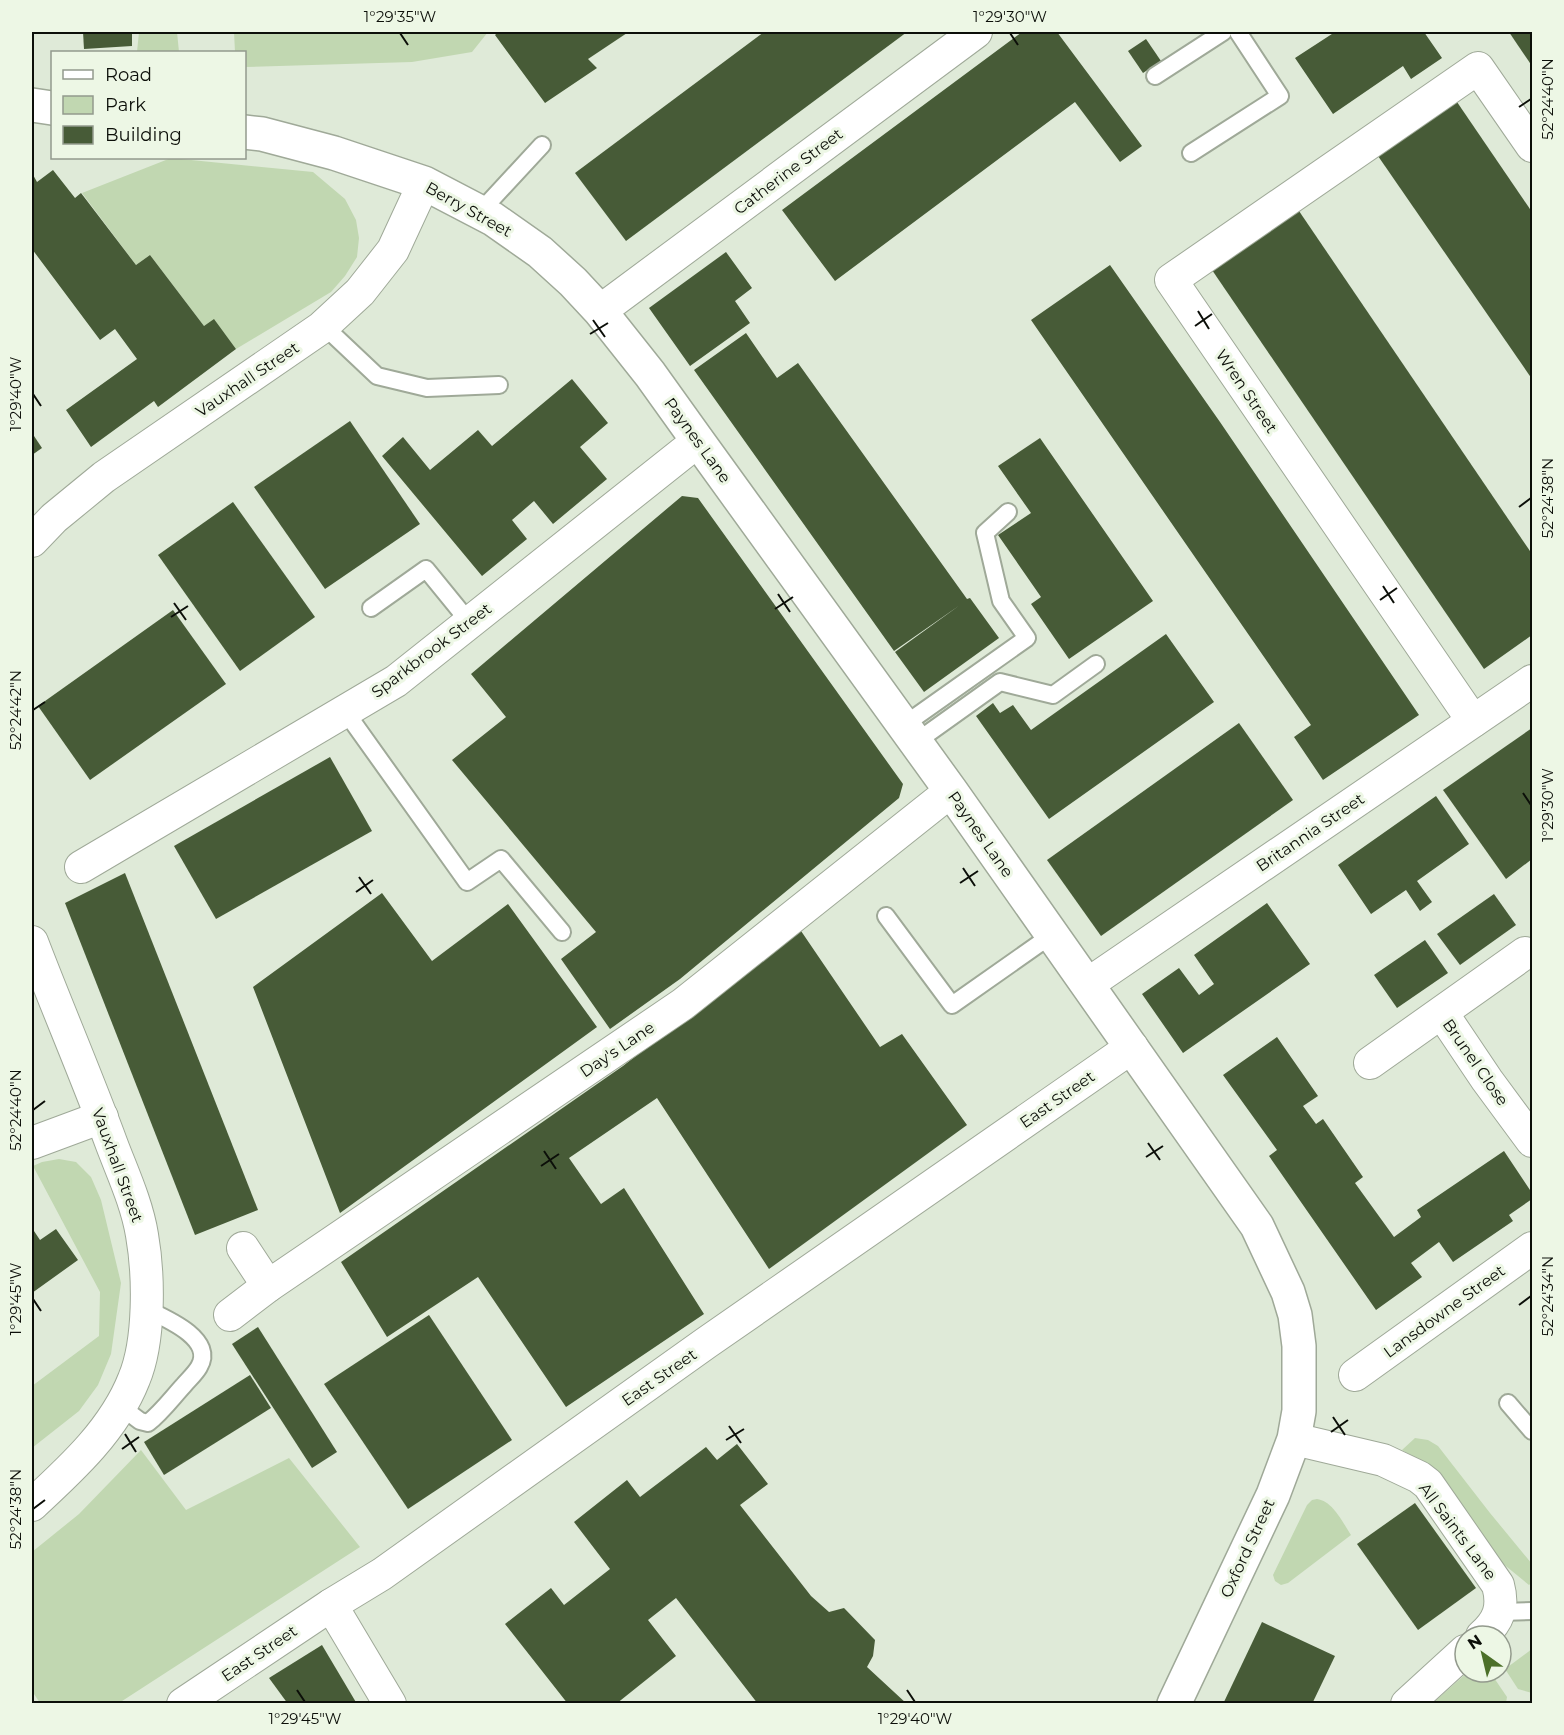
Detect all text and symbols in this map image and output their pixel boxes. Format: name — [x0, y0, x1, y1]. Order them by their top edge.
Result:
text: 1°29'35"W — [364, 7, 436, 26]
text: 1°29'30"W — [973, 7, 1047, 26]
legend — [51, 51, 246, 159]
text: 52°24'40"N — [1538, 58, 1557, 140]
text: Road — [105, 64, 152, 86]
text: Park — [105, 94, 146, 116]
text: Building — [105, 124, 182, 146]
street label: Catherine Street — [730, 124, 847, 218]
street label: Berry Street — [422, 178, 516, 241]
street label: Vauxhall Street — [192, 338, 303, 421]
street label: Wren Street — [1212, 346, 1282, 437]
text: 1°29'40"W — [6, 356, 25, 431]
street label: Paynes Lane — [660, 394, 735, 487]
text: 52°24'38"N — [1538, 458, 1557, 538]
street label: Sparkbrook Street — [368, 599, 495, 702]
text: 52°24'42"N — [6, 670, 25, 750]
text: 1°29'30"W — [1538, 768, 1557, 842]
street label: Paynes Lane — [944, 788, 1017, 881]
street label: Britannia Street — [1253, 789, 1368, 876]
street label: Brunel Close — [1439, 1015, 1512, 1109]
street label: Day's Lane — [576, 1018, 658, 1081]
street label: East Street — [1016, 1066, 1099, 1132]
text: 52°24'40"N — [6, 1069, 25, 1151]
street label: Vauxhall Street — [88, 1105, 147, 1225]
text: 52°24'34"N — [1538, 1256, 1557, 1336]
street label: Lansdowne Street — [1380, 1261, 1509, 1362]
text: 1°29'45"W — [6, 1262, 25, 1335]
street label: East Street — [618, 1344, 701, 1410]
text: 52°24'38"N — [6, 1469, 25, 1549]
street label: All Saints Lane — [1415, 1479, 1500, 1584]
street label: Oxford Street — [1216, 1495, 1279, 1601]
street label: East Street — [218, 1621, 301, 1686]
north arrow — [1453, 1624, 1513, 1684]
text: N — [1464, 1630, 1486, 1653]
text: 1°29'45"W — [269, 1709, 342, 1728]
text: 1°29'40"W — [878, 1709, 953, 1728]

